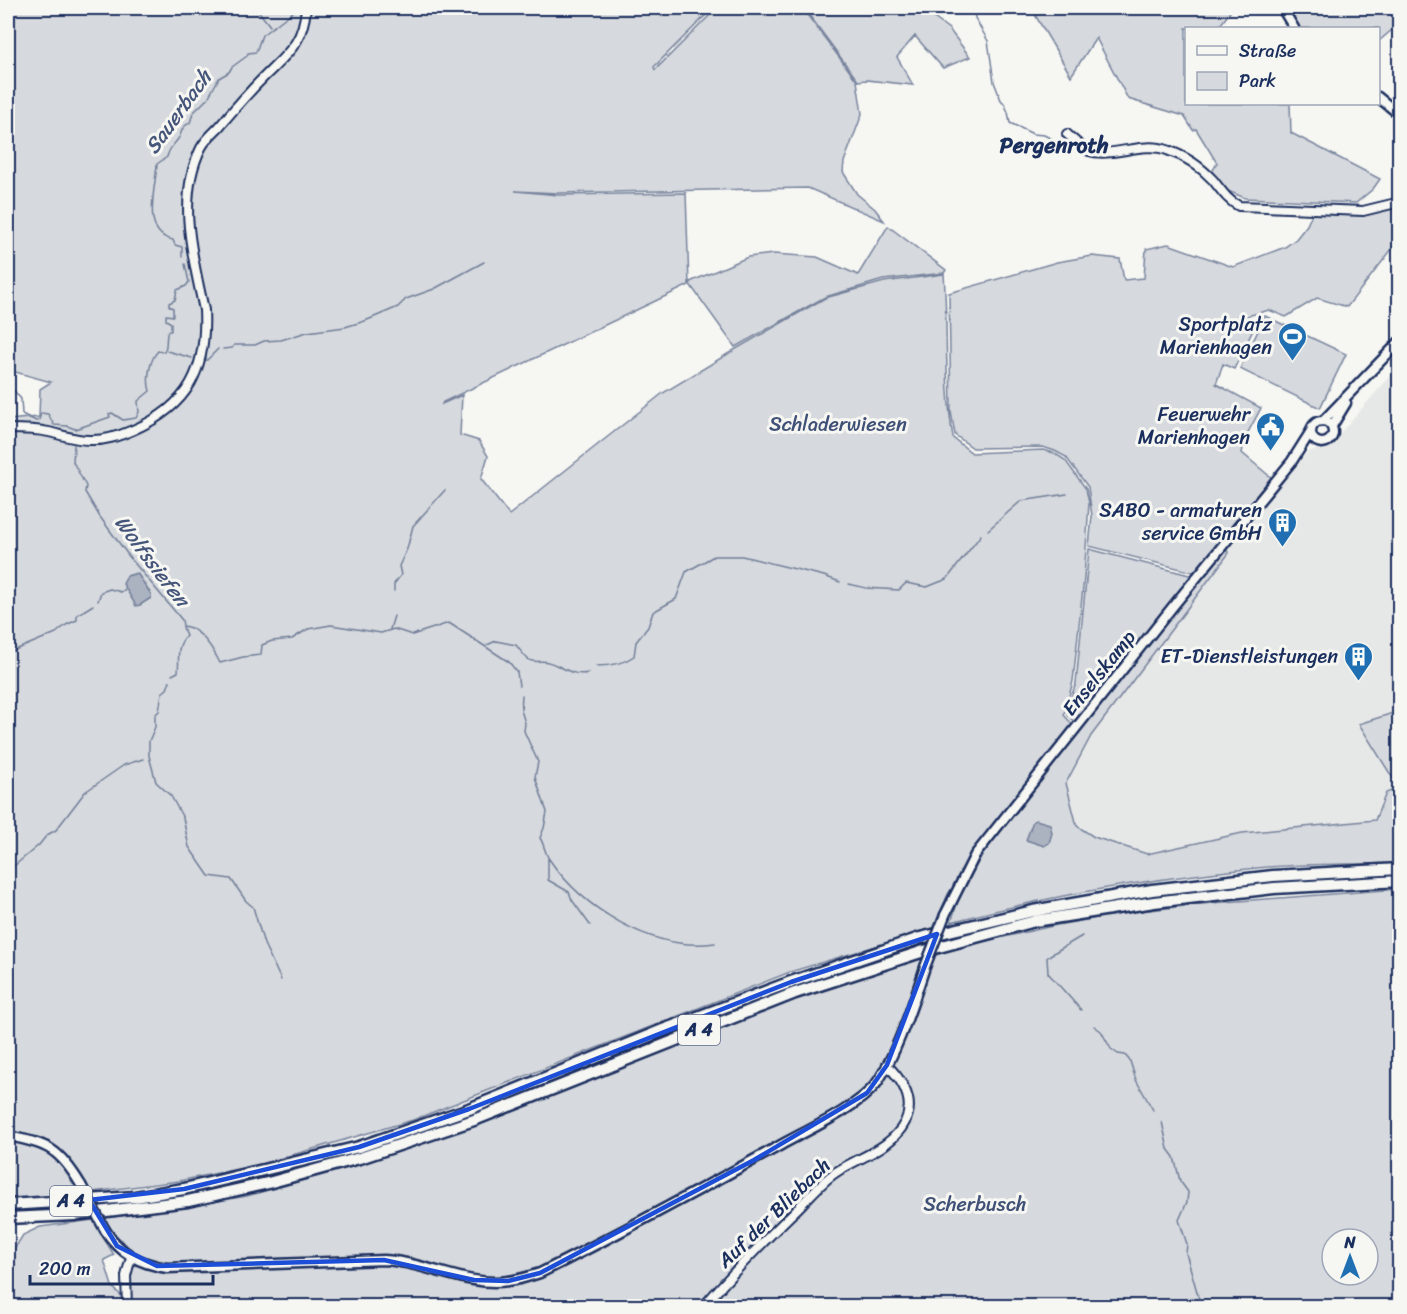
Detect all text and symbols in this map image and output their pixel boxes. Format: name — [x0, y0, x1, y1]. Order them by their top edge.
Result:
legend — [1185, 27, 1380, 105]
text: Straße — [1239, 35, 1296, 67]
water label: Sauerbach — [134, 60, 223, 162]
text: Park — [1239, 65, 1276, 97]
district label: Pergenroth — [999, 126, 1109, 165]
place label: Sportplatz Marienhagen — [1160, 307, 1272, 365]
sports icon: Sportplatz Marienhagen — [1277, 320, 1309, 362]
place label: Feuerwehr Marienhagen — [1138, 397, 1252, 455]
park label: Schladerwiesen — [769, 407, 907, 442]
public building icon: Feuerwehr Marienhagen — [1255, 410, 1287, 452]
place label: SABO - armaturen service GmbH — [1099, 493, 1262, 551]
building icon: SABO - armaturen service GmbH — [1267, 506, 1299, 548]
water label: Wolfssiefen — [104, 507, 201, 617]
street label: Enselskamp — [1053, 622, 1145, 724]
place label: ET-Dienstleistungen — [1160, 639, 1338, 674]
building icon: ET-Dienstleistungen — [1343, 640, 1375, 682]
road number: A 4 — [678, 1015, 720, 1045]
street label: Auf der Bliebach — [708, 1149, 839, 1277]
road number: A 4 — [50, 1186, 92, 1216]
park label: Scherbusch — [924, 1187, 1026, 1222]
north arrow — [1320, 1227, 1380, 1287]
text: N — [1343, 1228, 1356, 1257]
scale bar — [30, 1248, 213, 1286]
text: 200 m — [39, 1253, 91, 1285]

